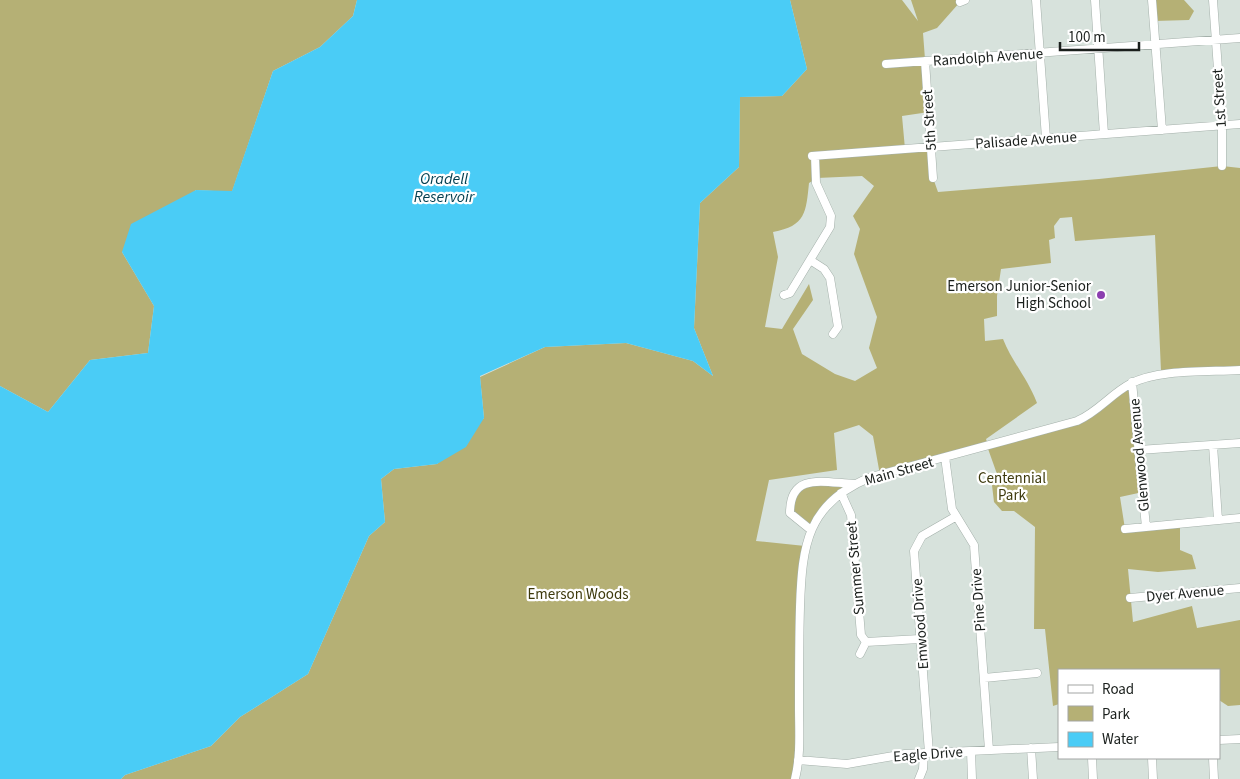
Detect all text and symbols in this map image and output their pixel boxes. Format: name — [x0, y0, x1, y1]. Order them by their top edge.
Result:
scale bar — [1060, 20, 1139, 52]
text: 100 m — [1068, 27, 1106, 48]
street label: Randolph Avenue — [932, 43, 1044, 72]
street label: 1st Street — [1207, 68, 1232, 128]
street label: 5th Street — [917, 89, 942, 151]
street label: Palisade Avenue — [975, 126, 1078, 155]
water label: Oradell Reservoir — [414, 168, 476, 208]
place label: Emerson Junior-Senior High School — [947, 276, 1092, 314]
marker: Emerson Junior-Senior High School — [1095, 289, 1107, 301]
street label: Glenwood Avenue — [1124, 398, 1155, 512]
street label: Main Street — [862, 452, 936, 491]
park label: Centennial Park — [978, 468, 1046, 506]
street label: Summer Street — [841, 520, 870, 616]
street label: Pine Drive — [966, 568, 991, 632]
street label: Emwood Drive — [907, 578, 934, 670]
street label: Dyer Avenue — [1145, 580, 1225, 607]
park label: Emerson Woods — [527, 584, 629, 605]
legend — [1058, 669, 1220, 759]
text: Road — [1102, 679, 1134, 700]
text: Park — [1102, 704, 1131, 725]
text: Water — [1102, 729, 1139, 750]
street label: Eagle Drive — [892, 742, 964, 767]

